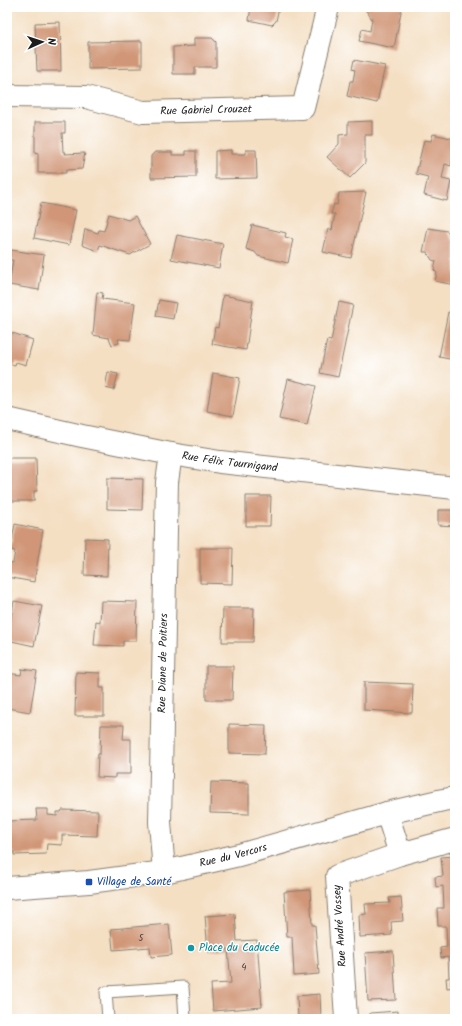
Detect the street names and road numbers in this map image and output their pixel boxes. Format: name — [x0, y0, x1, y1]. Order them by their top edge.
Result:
street label: Rue Gabriel Crouzet — [160, 100, 253, 121]
street label: Rue Félix Tournigand — [181, 447, 279, 477]
street label: Rue Diane de Poitiers — [153, 613, 173, 713]
street label: Rue du Vercors — [198, 838, 269, 873]
street label: Rue André Vossey — [328, 883, 352, 968]

